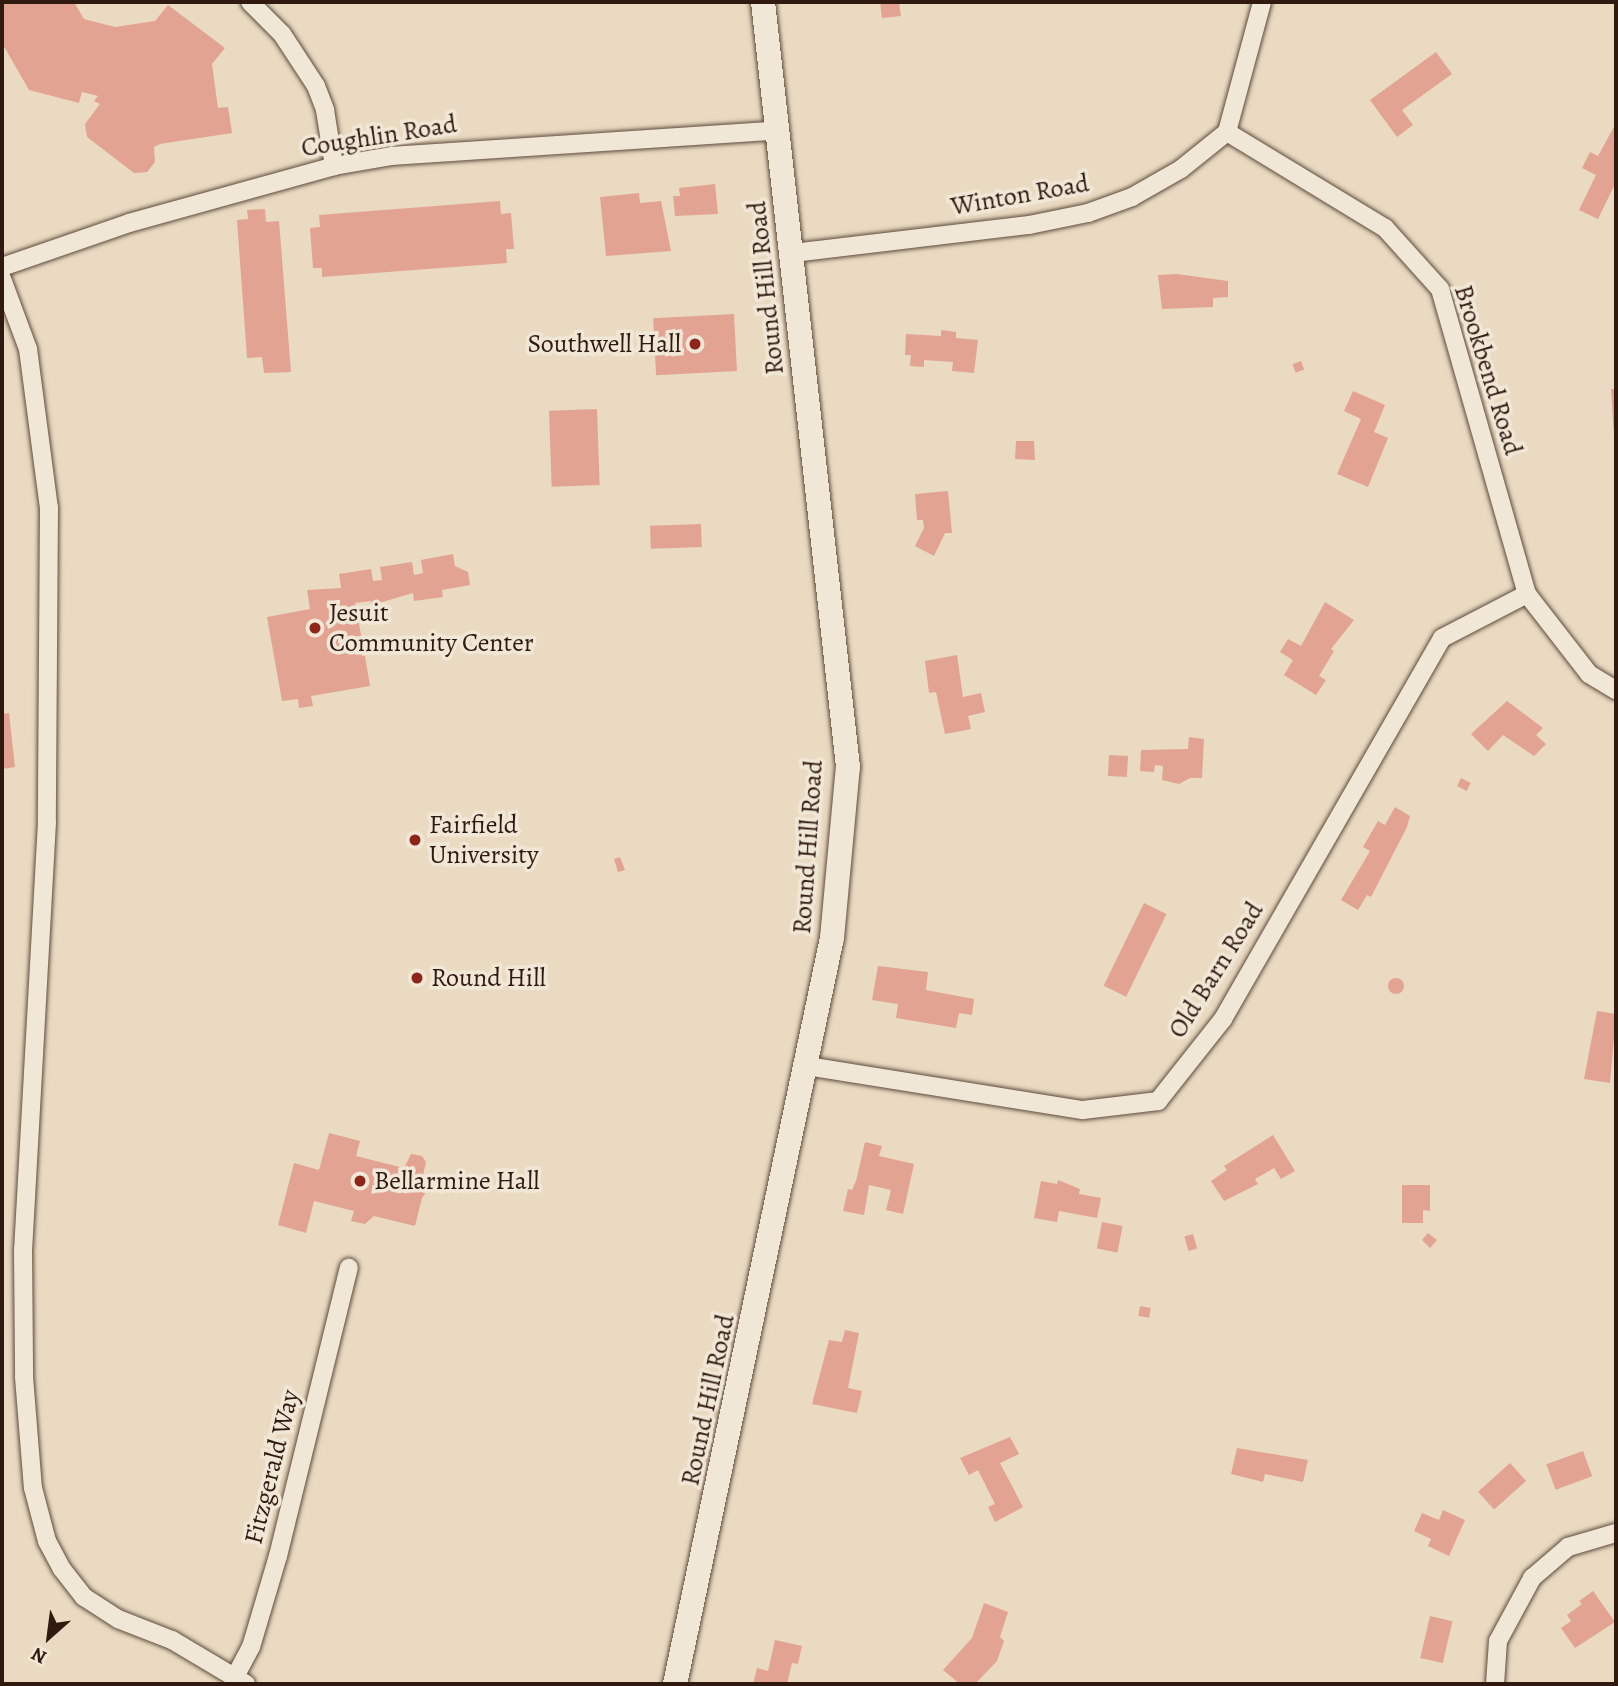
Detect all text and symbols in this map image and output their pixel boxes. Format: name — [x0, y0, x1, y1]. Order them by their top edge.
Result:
street label: Coughlin Road — [299, 108, 459, 164]
street label: Winton Road — [948, 167, 1092, 223]
street label: Round Hill Road — [741, 200, 791, 376]
street label: Brookbend Road — [1447, 281, 1529, 459]
place label: Southwell Hall — [527, 328, 681, 360]
marker: Southwell Hall — [687, 336, 703, 352]
place label: Jesuit Community Center — [329, 597, 534, 658]
marker: Jesuit Community Center — [307, 620, 323, 636]
street label: Round Hill Road — [786, 759, 830, 935]
place label: Fairfield University — [429, 809, 538, 870]
marker: Fairfield University — [407, 832, 423, 848]
street label: Old Barn Road — [1162, 896, 1270, 1044]
place label: Round Hill — [431, 962, 546, 994]
marker: Round Hill — [409, 970, 425, 986]
place label: Bellarmine Hall — [374, 1165, 540, 1197]
marker: Bellarmine Hall — [352, 1173, 368, 1189]
street label: Round Hill Road — [675, 1312, 741, 1488]
street label: Fitzgerald Way — [238, 1387, 306, 1547]
north arrow — [14, 1602, 84, 1672]
text: N — [27, 1641, 51, 1670]

